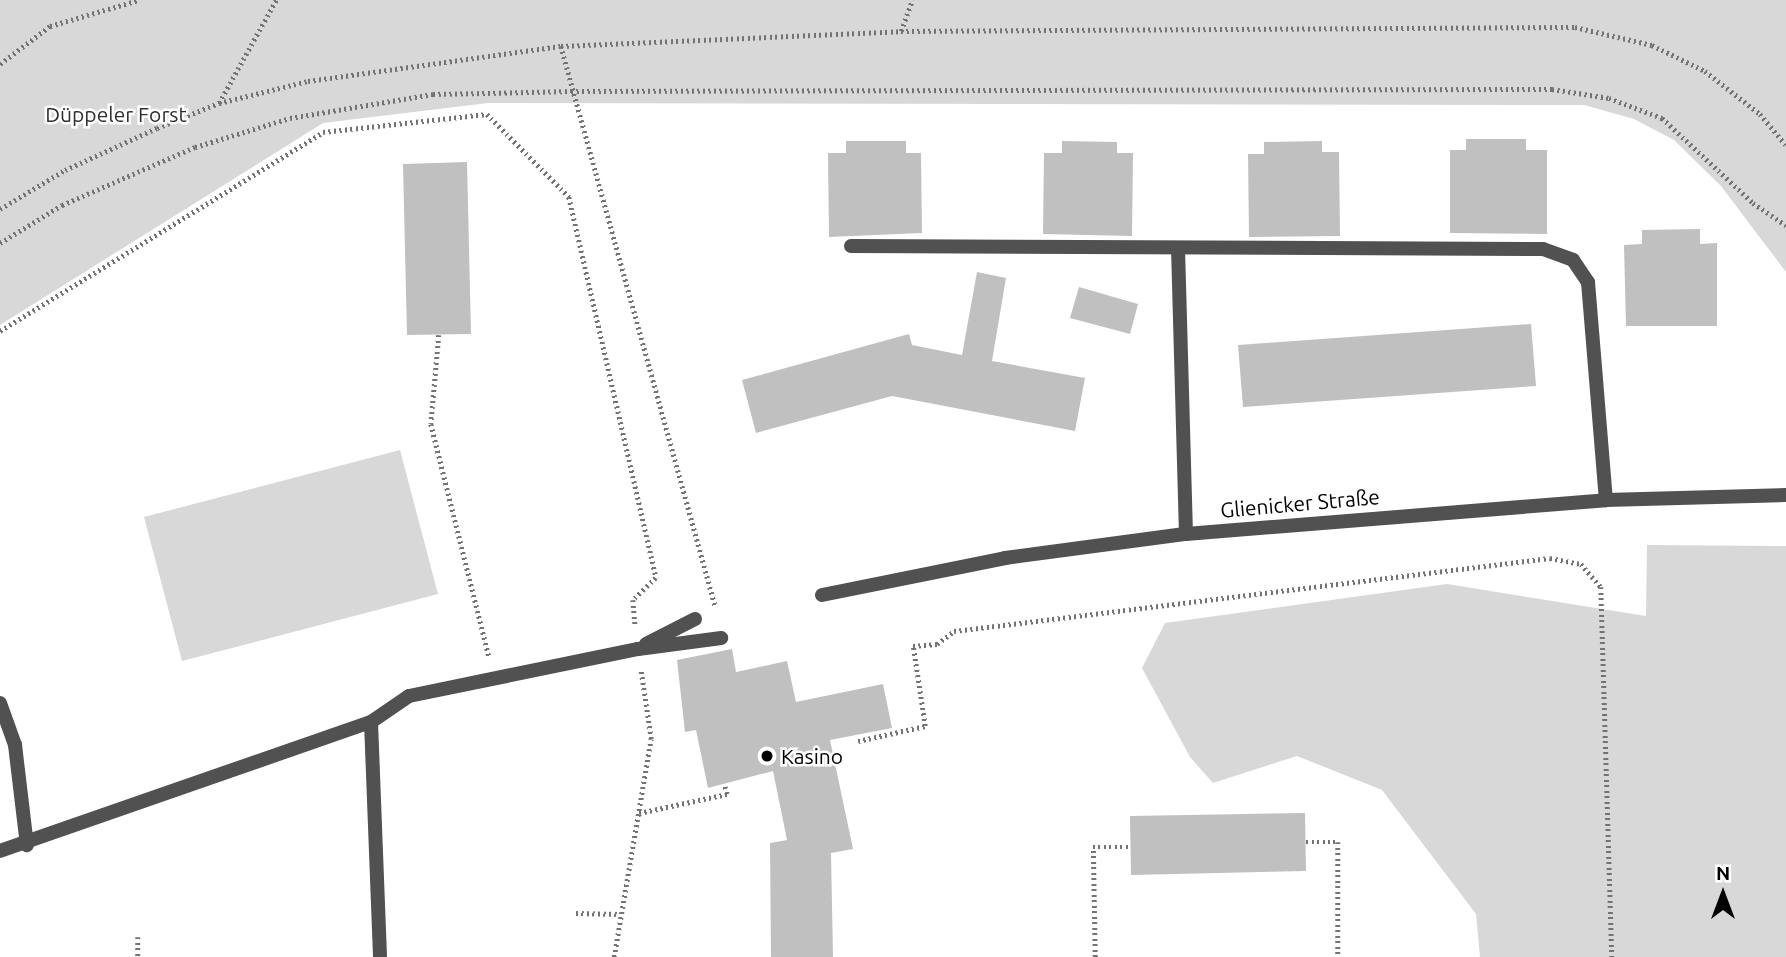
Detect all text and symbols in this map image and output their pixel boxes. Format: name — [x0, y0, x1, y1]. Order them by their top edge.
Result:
park label: Düppeler Forst — [45, 101, 187, 127]
street label: Glienicker Straße — [1219, 483, 1381, 523]
place label: Kasino — [781, 743, 843, 769]
marker: Kasino — [759, 748, 775, 764]
north arrow — [1688, 859, 1758, 929]
text: N — [1716, 862, 1730, 884]

